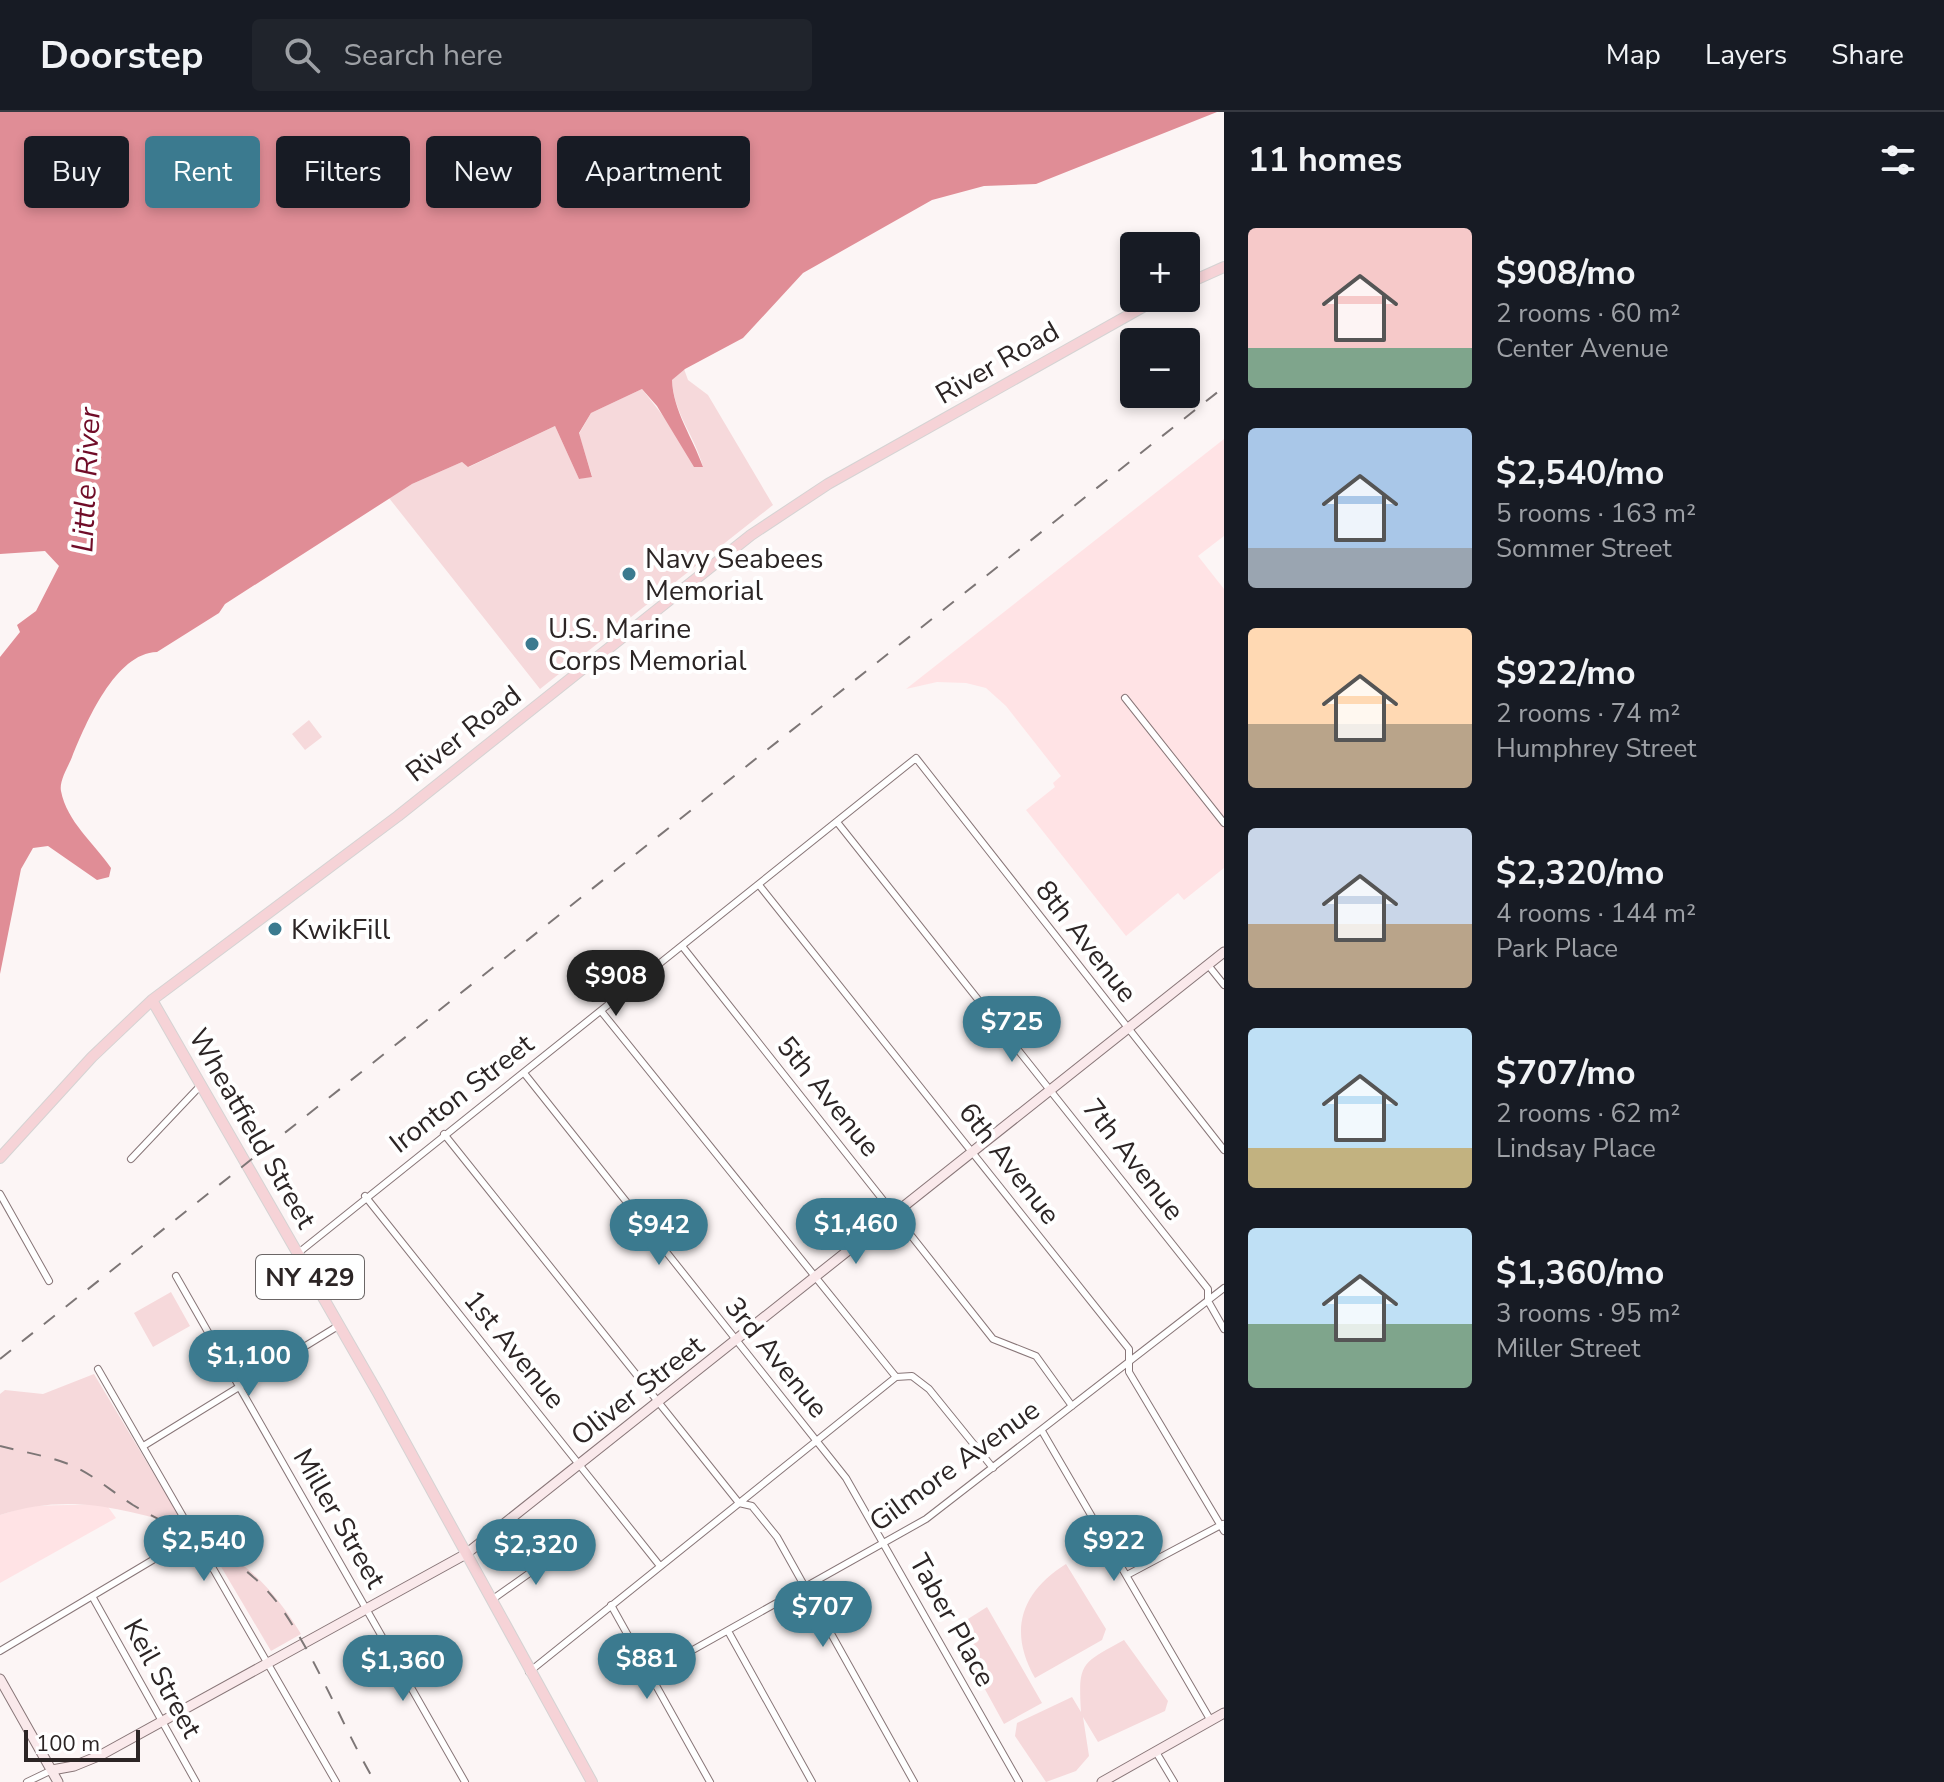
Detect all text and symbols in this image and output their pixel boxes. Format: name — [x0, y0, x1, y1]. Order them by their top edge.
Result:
search box — [252, 19, 812, 91]
text: Doorstep — [40, 30, 204, 81]
icon: search — [280, 33, 324, 77]
text: Search here — [344, 35, 503, 76]
text: Map — [1606, 36, 1661, 74]
text: Layers — [1705, 36, 1787, 74]
text: Share — [1831, 36, 1904, 74]
chip: Buy — [24, 136, 129, 208]
chip: Rent — [145, 136, 260, 208]
chip: Filters — [276, 136, 410, 208]
chip: New — [426, 136, 541, 208]
chip: Apartment — [557, 136, 750, 208]
text: 11 homes — [1248, 137, 1402, 183]
icon: filters — [1876, 138, 1920, 182]
map controls — [1120, 232, 1200, 408]
button: + — [1120, 232, 1200, 312]
text: $908/mo — [1496, 250, 1636, 296]
icon: home — [1312, 260, 1408, 356]
text: 2 rooms · 60 m² — [1496, 296, 1680, 331]
street label: River Road — [929, 312, 1066, 414]
button: − — [1120, 328, 1200, 408]
text: Center Avenue — [1496, 331, 1668, 366]
water label: Little River — [62, 405, 111, 554]
text: $2,540/mo — [1496, 450, 1664, 496]
icon: home — [1312, 460, 1408, 556]
text: 5 rooms · 163 m² — [1496, 496, 1696, 531]
text: Sommer Street — [1496, 531, 1672, 566]
place label: Navy Seabees Memorial — [645, 540, 824, 610]
marker: Navy Seabees Memorial — [620, 565, 638, 583]
place label: U.S. Marine Corps Memorial — [548, 610, 747, 680]
marker: U.S. Marine Corps Memorial — [523, 635, 541, 653]
text: $922/mo — [1496, 650, 1636, 696]
icon: home — [1312, 660, 1408, 756]
street label: River Road — [398, 677, 529, 791]
text: 2 rooms · 74 m² — [1496, 696, 1680, 731]
text: Humphrey Street — [1496, 731, 1696, 766]
text: $2,320/mo — [1496, 850, 1664, 896]
icon: home — [1312, 860, 1408, 956]
street label: 8th Avenue — [1027, 873, 1146, 1010]
text: 4 rooms · 144 m² — [1496, 896, 1696, 931]
place label: KwikFill — [291, 911, 391, 949]
marker: KwikFill — [266, 920, 284, 938]
text: Park Place — [1496, 931, 1618, 966]
pin: $908 — [569, 950, 663, 1018]
text: $908 — [585, 958, 647, 993]
pin: $725 — [965, 996, 1059, 1064]
text: $725 — [981, 1004, 1043, 1039]
street label: Wheatfield Street — [179, 1022, 325, 1236]
street label: Ironton Street — [382, 1025, 542, 1162]
street label: 5th Avenue — [768, 1028, 889, 1165]
text: $707/mo — [1496, 1050, 1636, 1096]
icon: home — [1312, 1060, 1408, 1156]
street label: 7th Avenue — [1074, 1091, 1193, 1228]
street label: 6th Avenue — [950, 1095, 1069, 1232]
text: 2 rooms · 62 m² — [1496, 1096, 1680, 1131]
text: Lindsay Place — [1496, 1131, 1656, 1166]
pin: $1,460 — [791, 1198, 921, 1266]
pin: $942 — [612, 1199, 706, 1267]
text: $1,460 — [814, 1206, 898, 1241]
text: $942 — [628, 1207, 690, 1242]
text: $1,360/mo — [1496, 1250, 1664, 1296]
road number: NY 429 — [256, 1255, 364, 1299]
icon: home — [1312, 1260, 1408, 1356]
street label: 1st Avenue — [455, 1282, 574, 1417]
street label: 3rd Avenue — [716, 1289, 837, 1426]
text: 3 rooms · 95 m² — [1496, 1296, 1680, 1331]
street label: Oliver Street — [563, 1327, 712, 1455]
pin: $1,100 — [184, 1330, 314, 1398]
text: Miller Street — [1496, 1331, 1640, 1366]
text: $1,100 — [207, 1338, 291, 1373]
street label: Gilmore Avenue — [862, 1391, 1047, 1541]
street label: Miller Street — [284, 1442, 395, 1595]
pin: $2,540 — [139, 1515, 269, 1583]
pin: $922 — [1067, 1515, 1161, 1583]
pin: $2,320 — [471, 1519, 601, 1587]
text: $2,540 — [162, 1523, 246, 1558]
text: $922 — [1083, 1523, 1145, 1558]
text: $2,320 — [494, 1527, 578, 1562]
street label: Taber Place — [900, 1547, 1004, 1694]
pin: $707 — [776, 1581, 870, 1649]
text: $707 — [792, 1589, 854, 1624]
street label: Keil Street — [114, 1612, 210, 1745]
pin: $881 — [600, 1633, 694, 1701]
pin: $1,360 — [338, 1635, 468, 1703]
text: $881 — [616, 1641, 678, 1676]
text: $1,360 — [361, 1643, 445, 1678]
scale bar — [24, 1726, 140, 1762]
text: 100 m — [36, 1729, 100, 1759]

